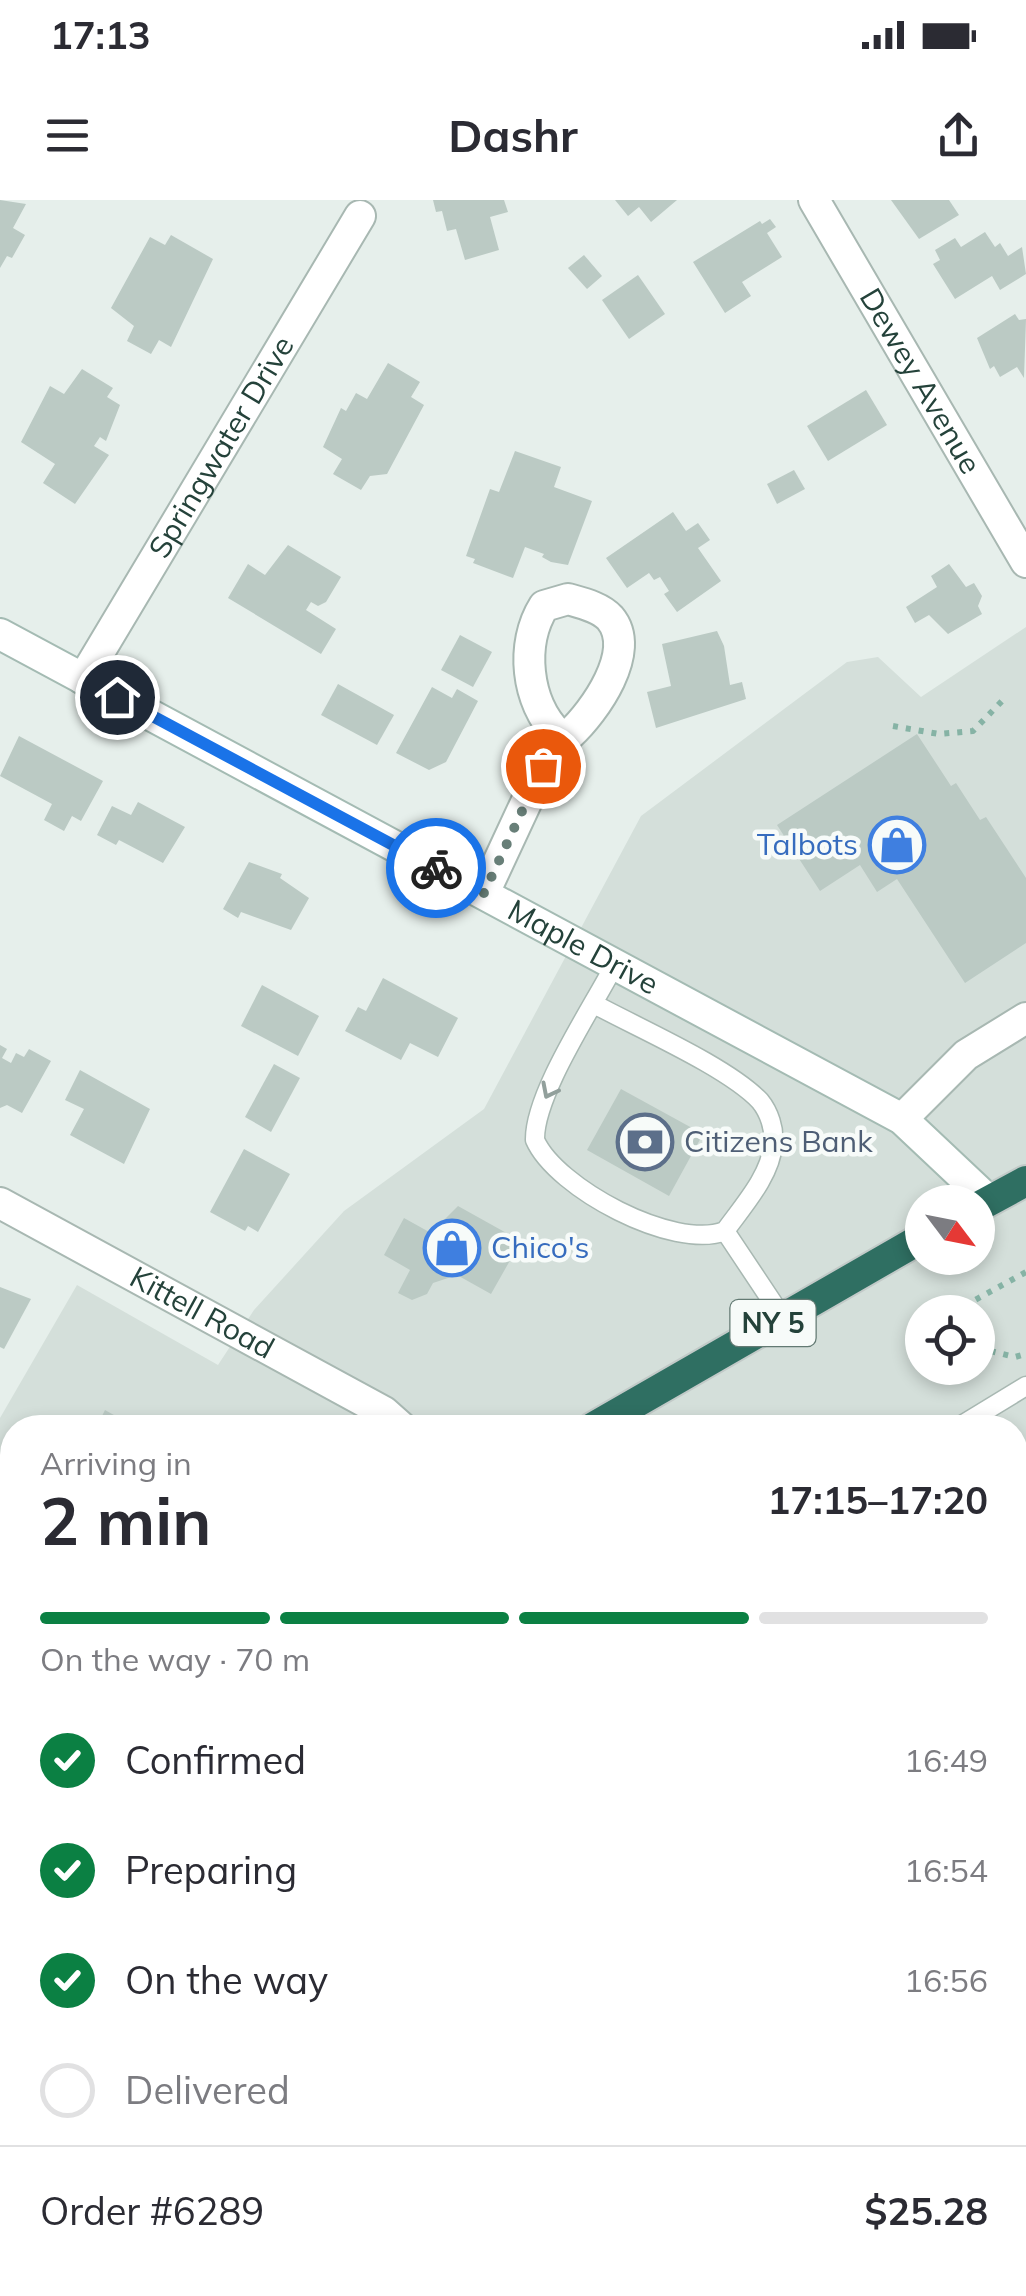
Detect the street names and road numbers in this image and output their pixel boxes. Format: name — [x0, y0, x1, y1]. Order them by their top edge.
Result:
street label: Dewey Avenue — [852, 281, 990, 480]
street label: Springwater Drive — [140, 329, 302, 565]
street label: Maple Drive — [502, 891, 665, 1003]
street label: Kittell Road — [124, 1257, 281, 1367]
road number: NY 5 — [730, 1300, 816, 1346]

